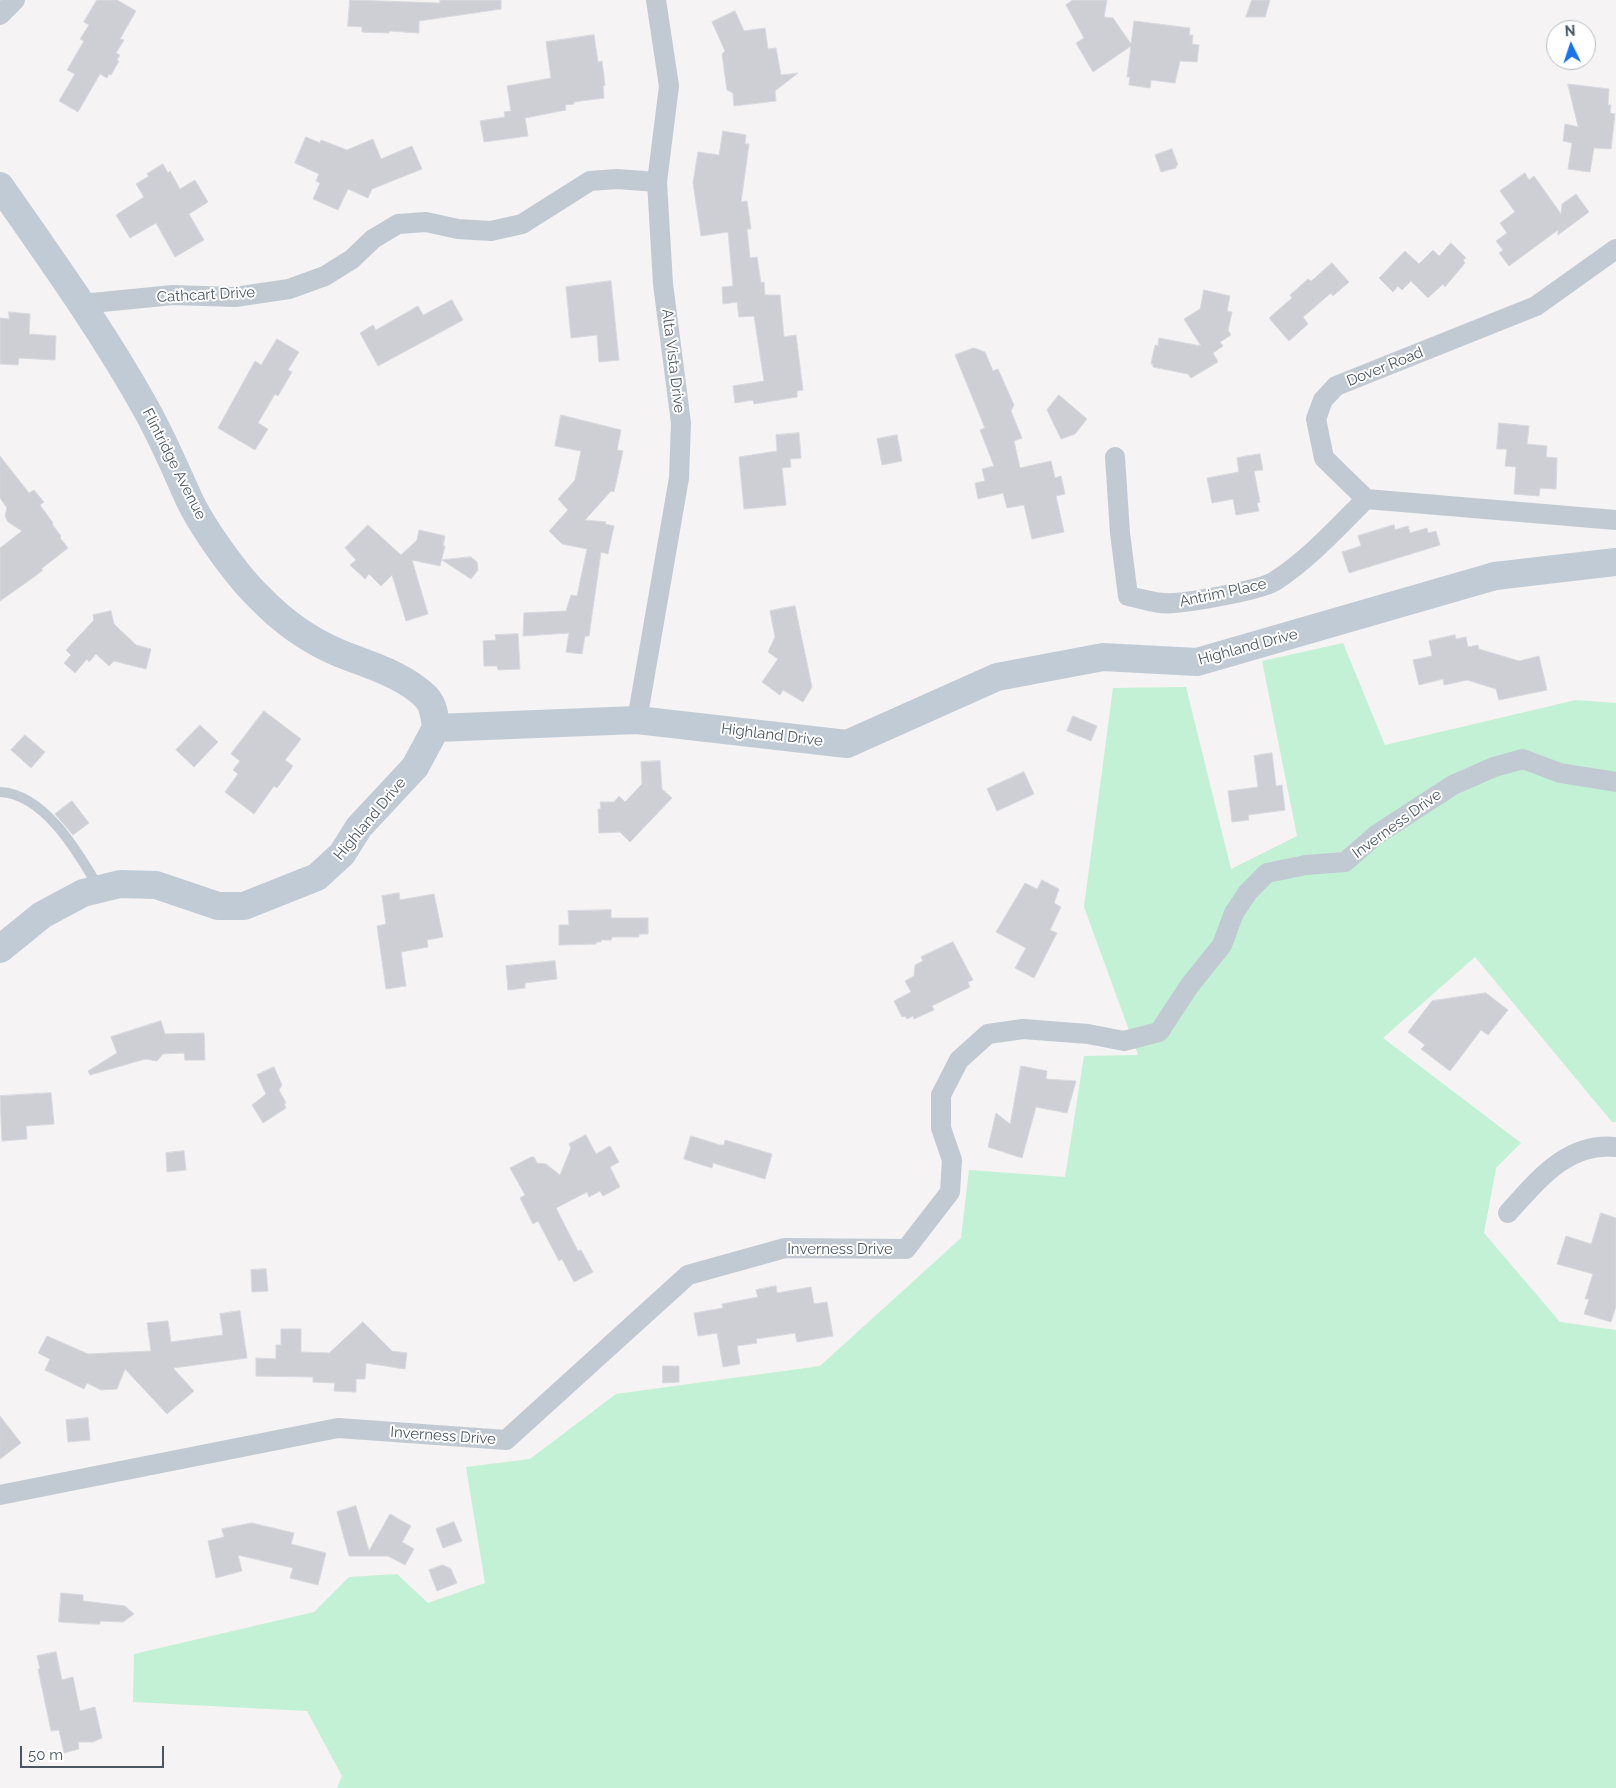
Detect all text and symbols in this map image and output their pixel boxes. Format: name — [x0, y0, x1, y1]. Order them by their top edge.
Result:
north arrow — [1546, 20, 1596, 70]
text: N — [1564, 23, 1576, 39]
street label: Cathcart Drive — [156, 283, 256, 307]
street label: Alta Vista Drive — [658, 308, 688, 414]
street label: Dover Road — [1344, 343, 1426, 391]
street label: Flintridge Avenue — [138, 405, 210, 523]
street label: Antrim Place — [1178, 575, 1268, 611]
street label: Highland Drive — [1196, 625, 1300, 669]
street label: Highland Drive — [720, 720, 824, 750]
street label: Highland Drive — [330, 774, 410, 864]
street label: Inverness Drive — [1349, 786, 1445, 862]
street label: Inverness Drive — [787, 1240, 893, 1258]
street label: Inverness Drive — [390, 1423, 496, 1449]
scale bar — [22, 1736, 166, 1768]
text: 50 m — [28, 1746, 63, 1764]

